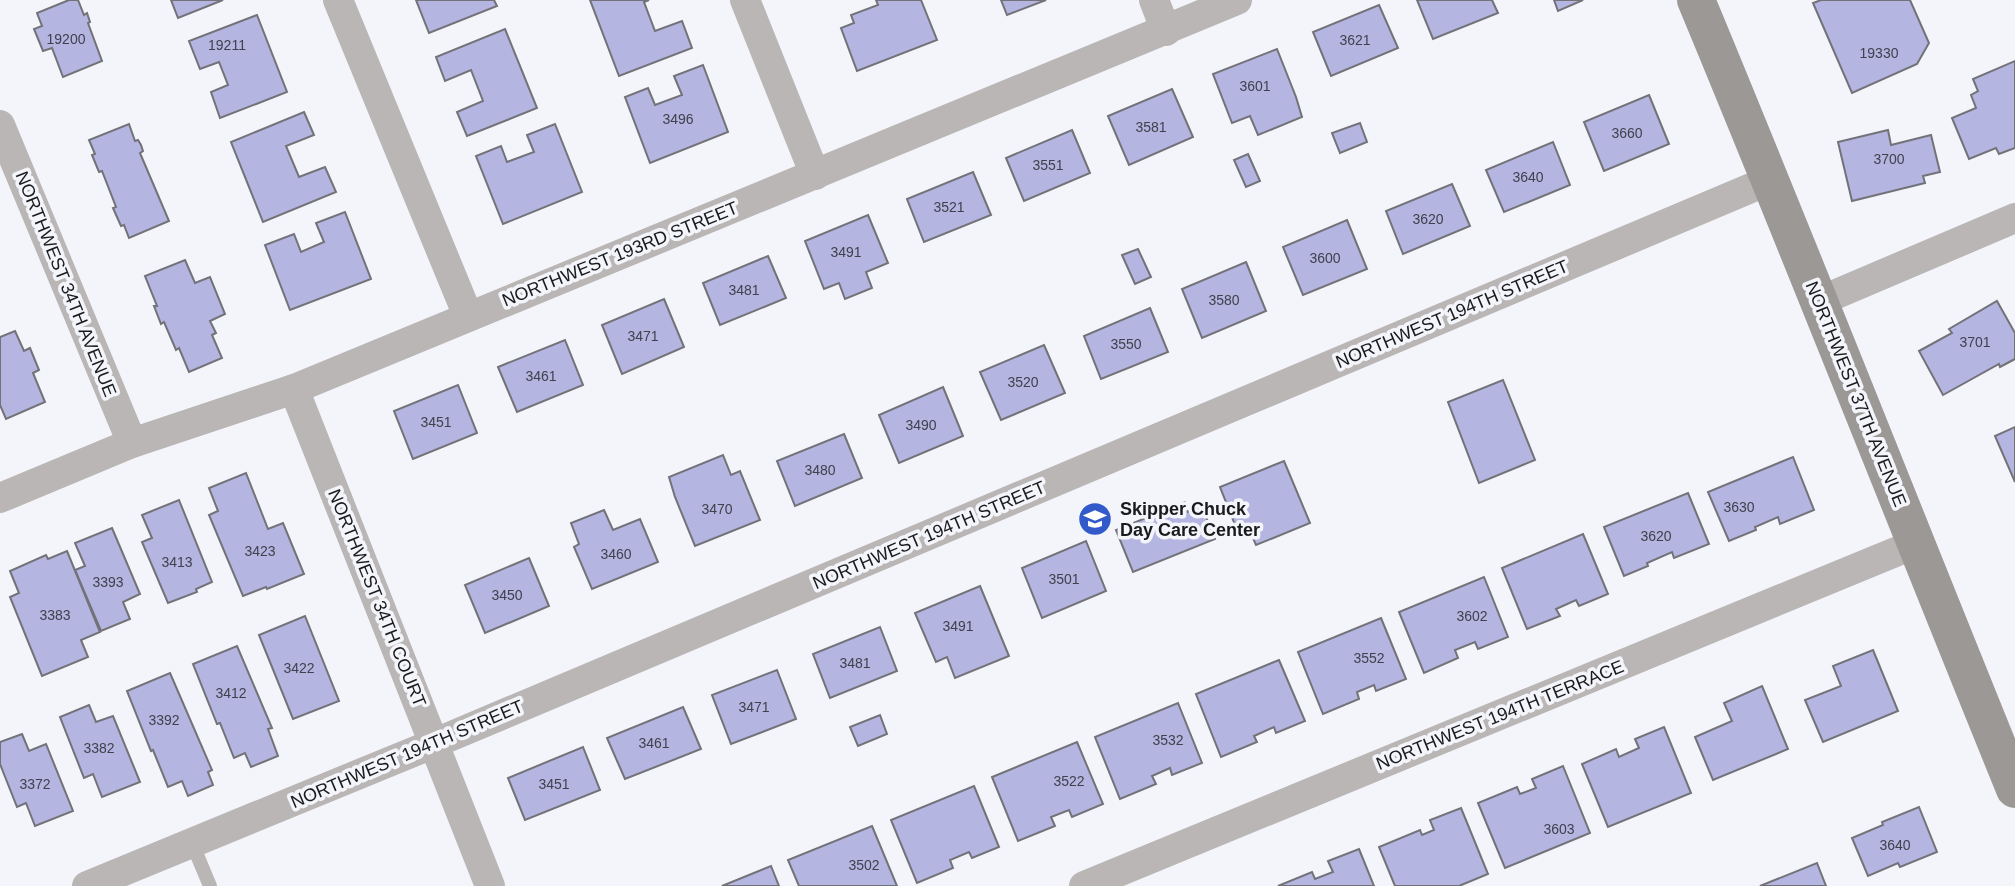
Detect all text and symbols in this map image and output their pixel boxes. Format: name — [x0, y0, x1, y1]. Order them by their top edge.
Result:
house number: 19200 — [47, 31, 86, 47]
house number: 3621 — [1339, 32, 1371, 48]
house number: 19211 — [208, 37, 246, 53]
house number: 19330 — [1860, 45, 1899, 61]
house number: 3601 — [1239, 78, 1271, 94]
house number: 3496 — [662, 111, 694, 127]
house number: 3581 — [1135, 119, 1167, 135]
house number: 3660 — [1611, 125, 1643, 141]
house number: 3700 — [1873, 151, 1905, 167]
house number: 3551 — [1032, 157, 1064, 173]
street label: NORTHWEST 34TH AVENUE — [12, 168, 120, 400]
house number: 3640 — [1512, 169, 1544, 185]
street label: NORTHWEST 193RD STREET — [499, 197, 741, 311]
house number: 3521 — [933, 199, 965, 215]
house number: 3620 — [1412, 211, 1444, 227]
house number: 3491 — [830, 244, 862, 260]
house number: 3600 — [1309, 250, 1341, 266]
street label: NORTHWEST 194TH STREET — [1333, 256, 1571, 372]
street label: NORTHWEST 37TH AVENUE — [1802, 278, 1910, 510]
house number: 3481 — [728, 282, 760, 298]
house number: 3580 — [1208, 292, 1240, 308]
house number: 3471 — [627, 328, 659, 344]
house number: 3701 — [1959, 334, 1991, 350]
house number: 3550 — [1110, 336, 1142, 352]
house number: 3461 — [525, 368, 557, 384]
house number: 3520 — [1007, 374, 1039, 390]
house number: 3451 — [420, 414, 452, 430]
house number: 3490 — [905, 417, 937, 433]
house number: 3480 — [804, 462, 836, 478]
street label: NORTHWEST 194TH STREET — [810, 477, 1048, 593]
street label: NORTHWEST 34TH COURT — [324, 486, 430, 710]
place label: Skipper Chuck Day Care Center — [1120, 499, 1260, 540]
house number: 3630 — [1723, 499, 1755, 515]
school or university icon: Skipper Chuck Day Care Center — [1076, 500, 1114, 538]
house number: 3470 — [701, 501, 733, 517]
house number: 3620 — [1640, 528, 1672, 544]
house number: 3423 — [244, 543, 276, 559]
house number: 3460 — [600, 546, 632, 562]
house number: 3413 — [161, 554, 193, 570]
house number: 3501 — [1048, 571, 1080, 587]
house number: 3393 — [92, 574, 124, 590]
house number: 3450 — [491, 587, 523, 603]
house number: 3383 — [39, 607, 71, 623]
house number: 3602 — [1456, 608, 1488, 624]
house number: 3491 — [942, 618, 974, 634]
house number: 3552 — [1353, 650, 1385, 666]
house number: 3481 — [839, 655, 871, 671]
street label: NORTHWEST 194TH TERRACE — [1373, 656, 1627, 774]
house number: 3422 — [283, 660, 315, 676]
house number: 3412 — [215, 685, 247, 701]
street label: NORTHWEST 194TH STREET — [288, 696, 526, 812]
house number: 3471 — [738, 699, 770, 715]
house number: 3392 — [148, 712, 180, 728]
house number: 3532 — [1152, 732, 1184, 748]
house number: 3461 — [638, 735, 670, 751]
house number: 3382 — [83, 740, 115, 756]
house number: 3522 — [1053, 773, 1085, 789]
house number: 3372 — [19, 776, 51, 792]
house number: 3451 — [538, 776, 570, 792]
house number: 3603 — [1543, 821, 1575, 837]
house number: 3640 — [1879, 837, 1911, 853]
house number: 3502 — [848, 857, 880, 873]

